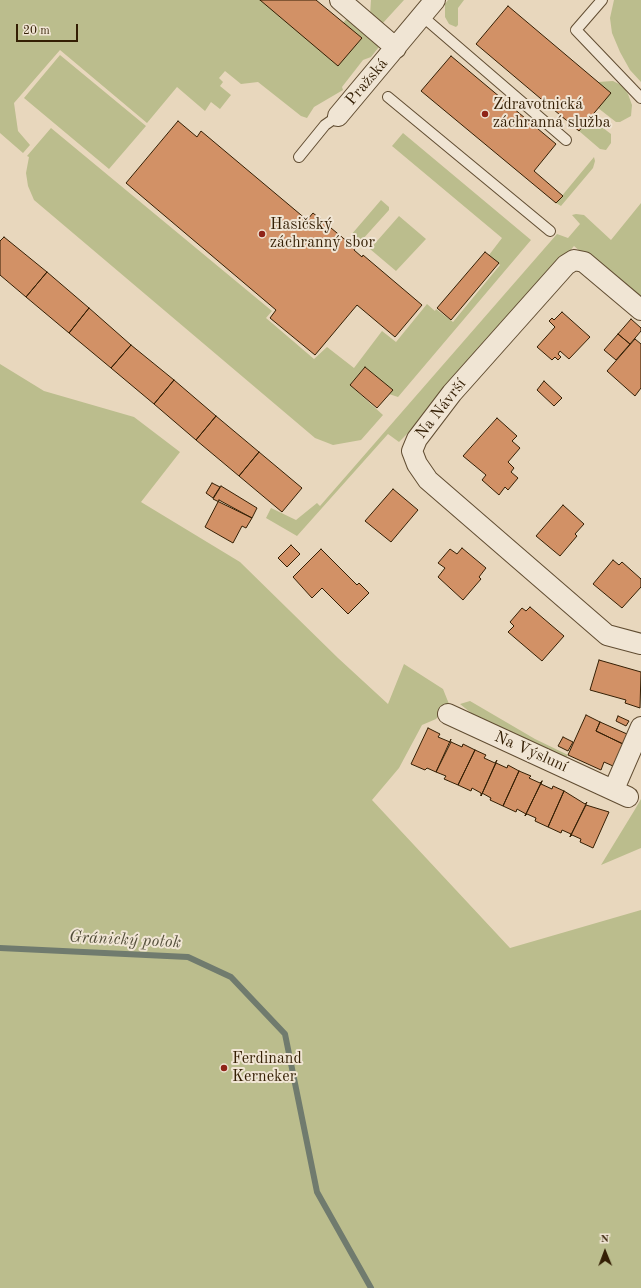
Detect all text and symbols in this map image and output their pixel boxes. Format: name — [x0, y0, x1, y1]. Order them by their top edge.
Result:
scale bar — [18, 16, 80, 42]
text: 20 m — [23, 25, 50, 37]
street label: Pražská — [342, 55, 392, 109]
place label: Zdravotnická záchranná služba — [493, 95, 611, 133]
marker: Zdravotnická záchranná služba — [480, 109, 490, 119]
place label: Hasičský záchranný sbor — [270, 215, 375, 253]
marker: Hasičský záchranný sbor — [257, 229, 267, 239]
street label: Na Návrší — [412, 375, 470, 443]
street label: Na Výsluní — [491, 727, 571, 777]
water label: Gránický potok — [69, 927, 181, 953]
place label: Ferdinand Kerneker — [232, 1049, 302, 1087]
marker: Ferdinand Kerneker — [219, 1063, 229, 1073]
north arrow — [585, 1232, 625, 1272]
text: N — [600, 1234, 609, 1245]

